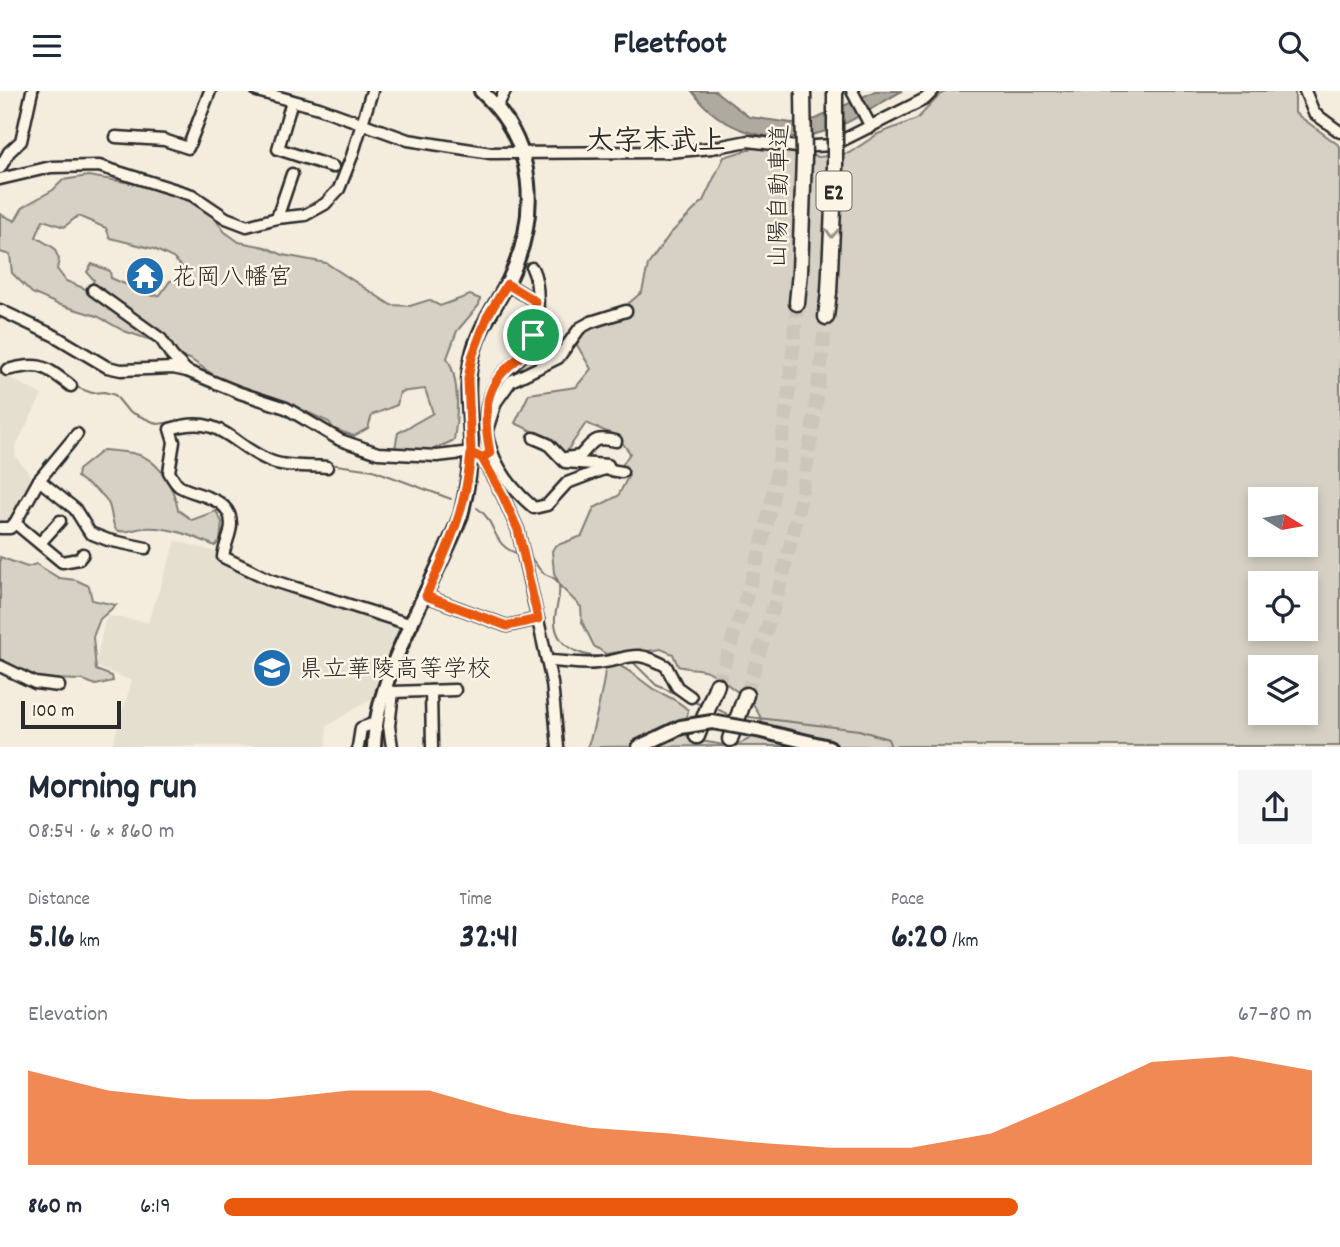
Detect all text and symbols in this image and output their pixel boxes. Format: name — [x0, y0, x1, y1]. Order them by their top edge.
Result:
text: Fleetfoot — [613, 23, 727, 69]
icon: menu — [28, 27, 66, 65]
icon: search — [1274, 27, 1312, 65]
district label: 大字末武上 — [586, 124, 726, 164]
street label: 山陽自動車道 — [763, 124, 799, 268]
road number: E2 — [816, 171, 852, 211]
one-way arrow — [825, 227, 840, 238]
temple icon: 花岡八幡宮 — [124, 255, 166, 297]
place label: 花岡八幡宮 — [172, 262, 292, 296]
pin — [503, 305, 563, 365]
icon: arrive — [514, 316, 552, 354]
north arrow — [1248, 487, 1318, 557]
map controls — [1248, 487, 1318, 725]
button: locate — [1248, 571, 1318, 641]
school or university icon: 県立華陵高等学校 — [251, 647, 293, 689]
place label: 県立華陵高等学校 — [299, 654, 491, 688]
button: layers — [1248, 655, 1318, 725]
scale bar — [21, 697, 121, 729]
text: 100 m — [32, 699, 74, 726]
text: Morning run — [28, 762, 197, 817]
button: share — [1238, 770, 1312, 844]
text: 08:54 · 6 × 860 m — [28, 816, 174, 849]
text: Distance — [28, 887, 90, 914]
text: Time — [459, 887, 492, 914]
text: Pace — [891, 887, 924, 914]
text: 5.16 — [28, 914, 75, 964]
text: 32:41 — [459, 914, 518, 964]
text: 6:20 — [891, 914, 948, 964]
text: km — [75, 929, 100, 956]
text: /km — [948, 929, 979, 956]
text: Elevation — [28, 999, 108, 1032]
text: 67–80 m — [1238, 999, 1312, 1032]
text: 860 m — [28, 1191, 82, 1224]
text: 6:19 — [140, 1191, 171, 1224]

